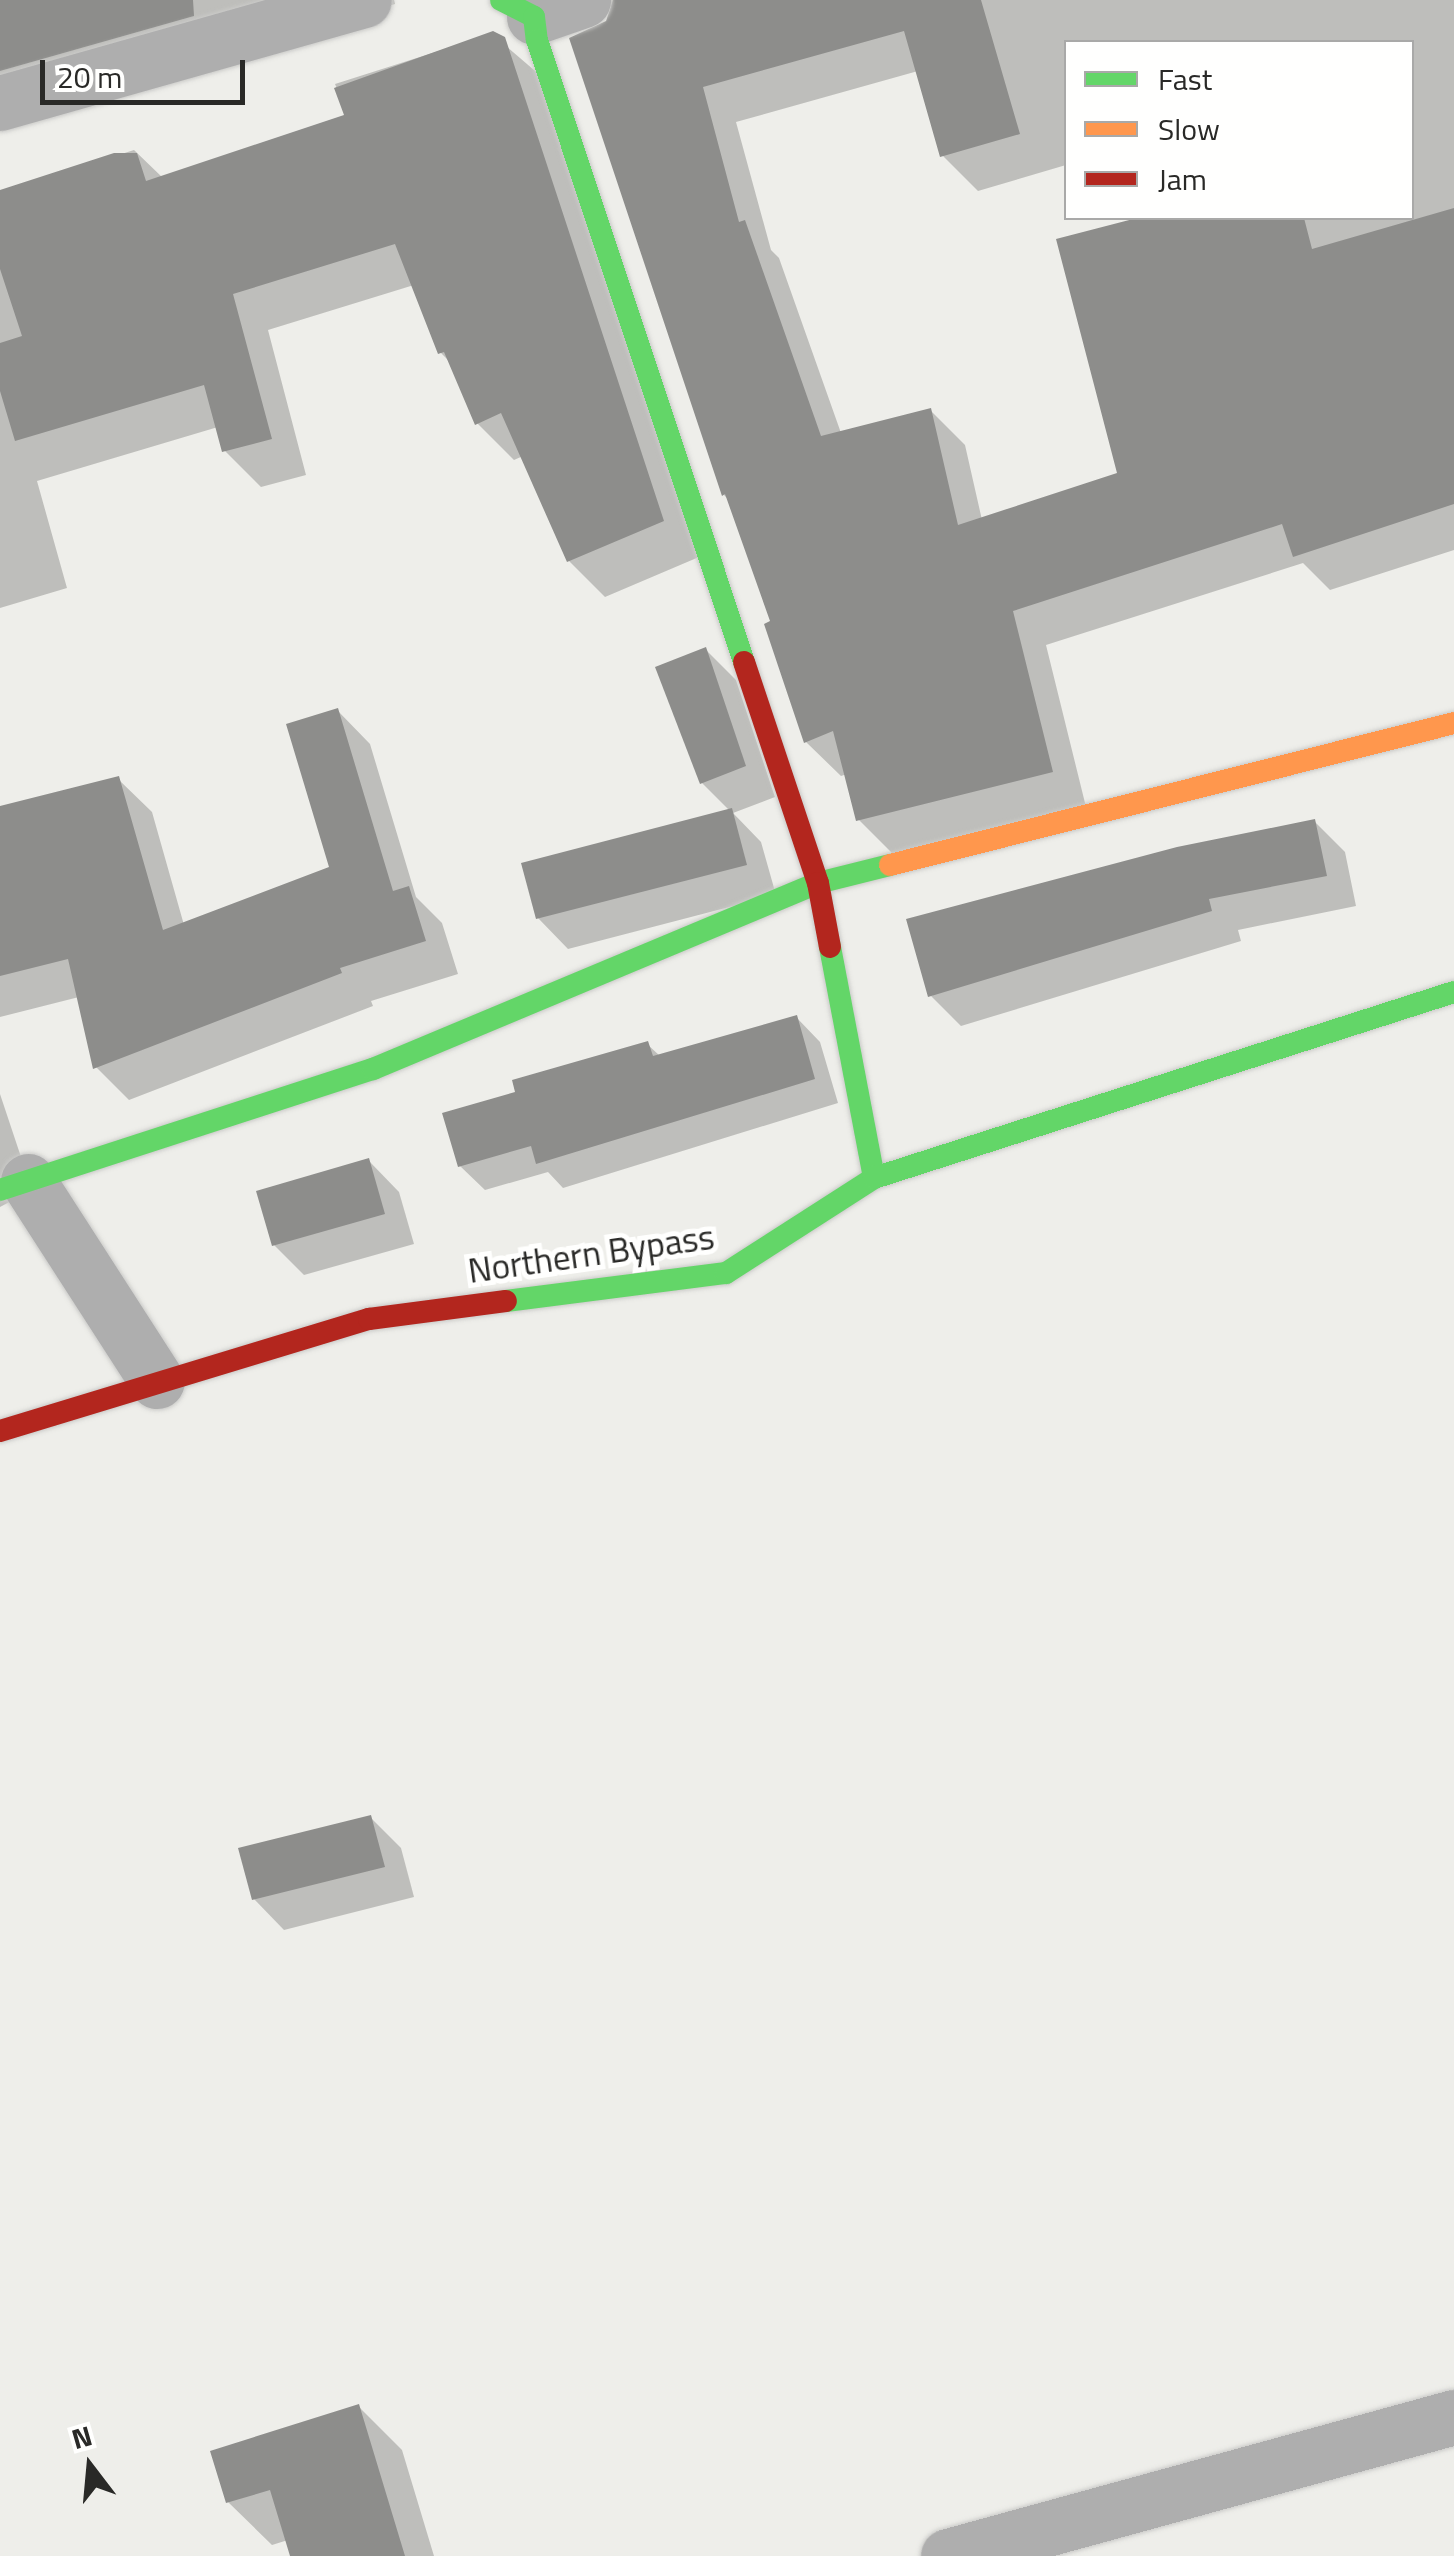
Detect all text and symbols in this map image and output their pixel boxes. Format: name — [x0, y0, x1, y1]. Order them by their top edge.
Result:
scale bar — [45, 40, 250, 102]
legend — [1064, 40, 1414, 220]
text: 20 m — [57, 54, 122, 100]
text: Fast — [1158, 56, 1212, 102]
text: Slow — [1158, 106, 1220, 152]
text: Jam — [1158, 156, 1207, 202]
street label: Northern Bypass — [465, 1215, 717, 1291]
text: N — [66, 2413, 97, 2460]
north arrow — [40, 2416, 140, 2516]

